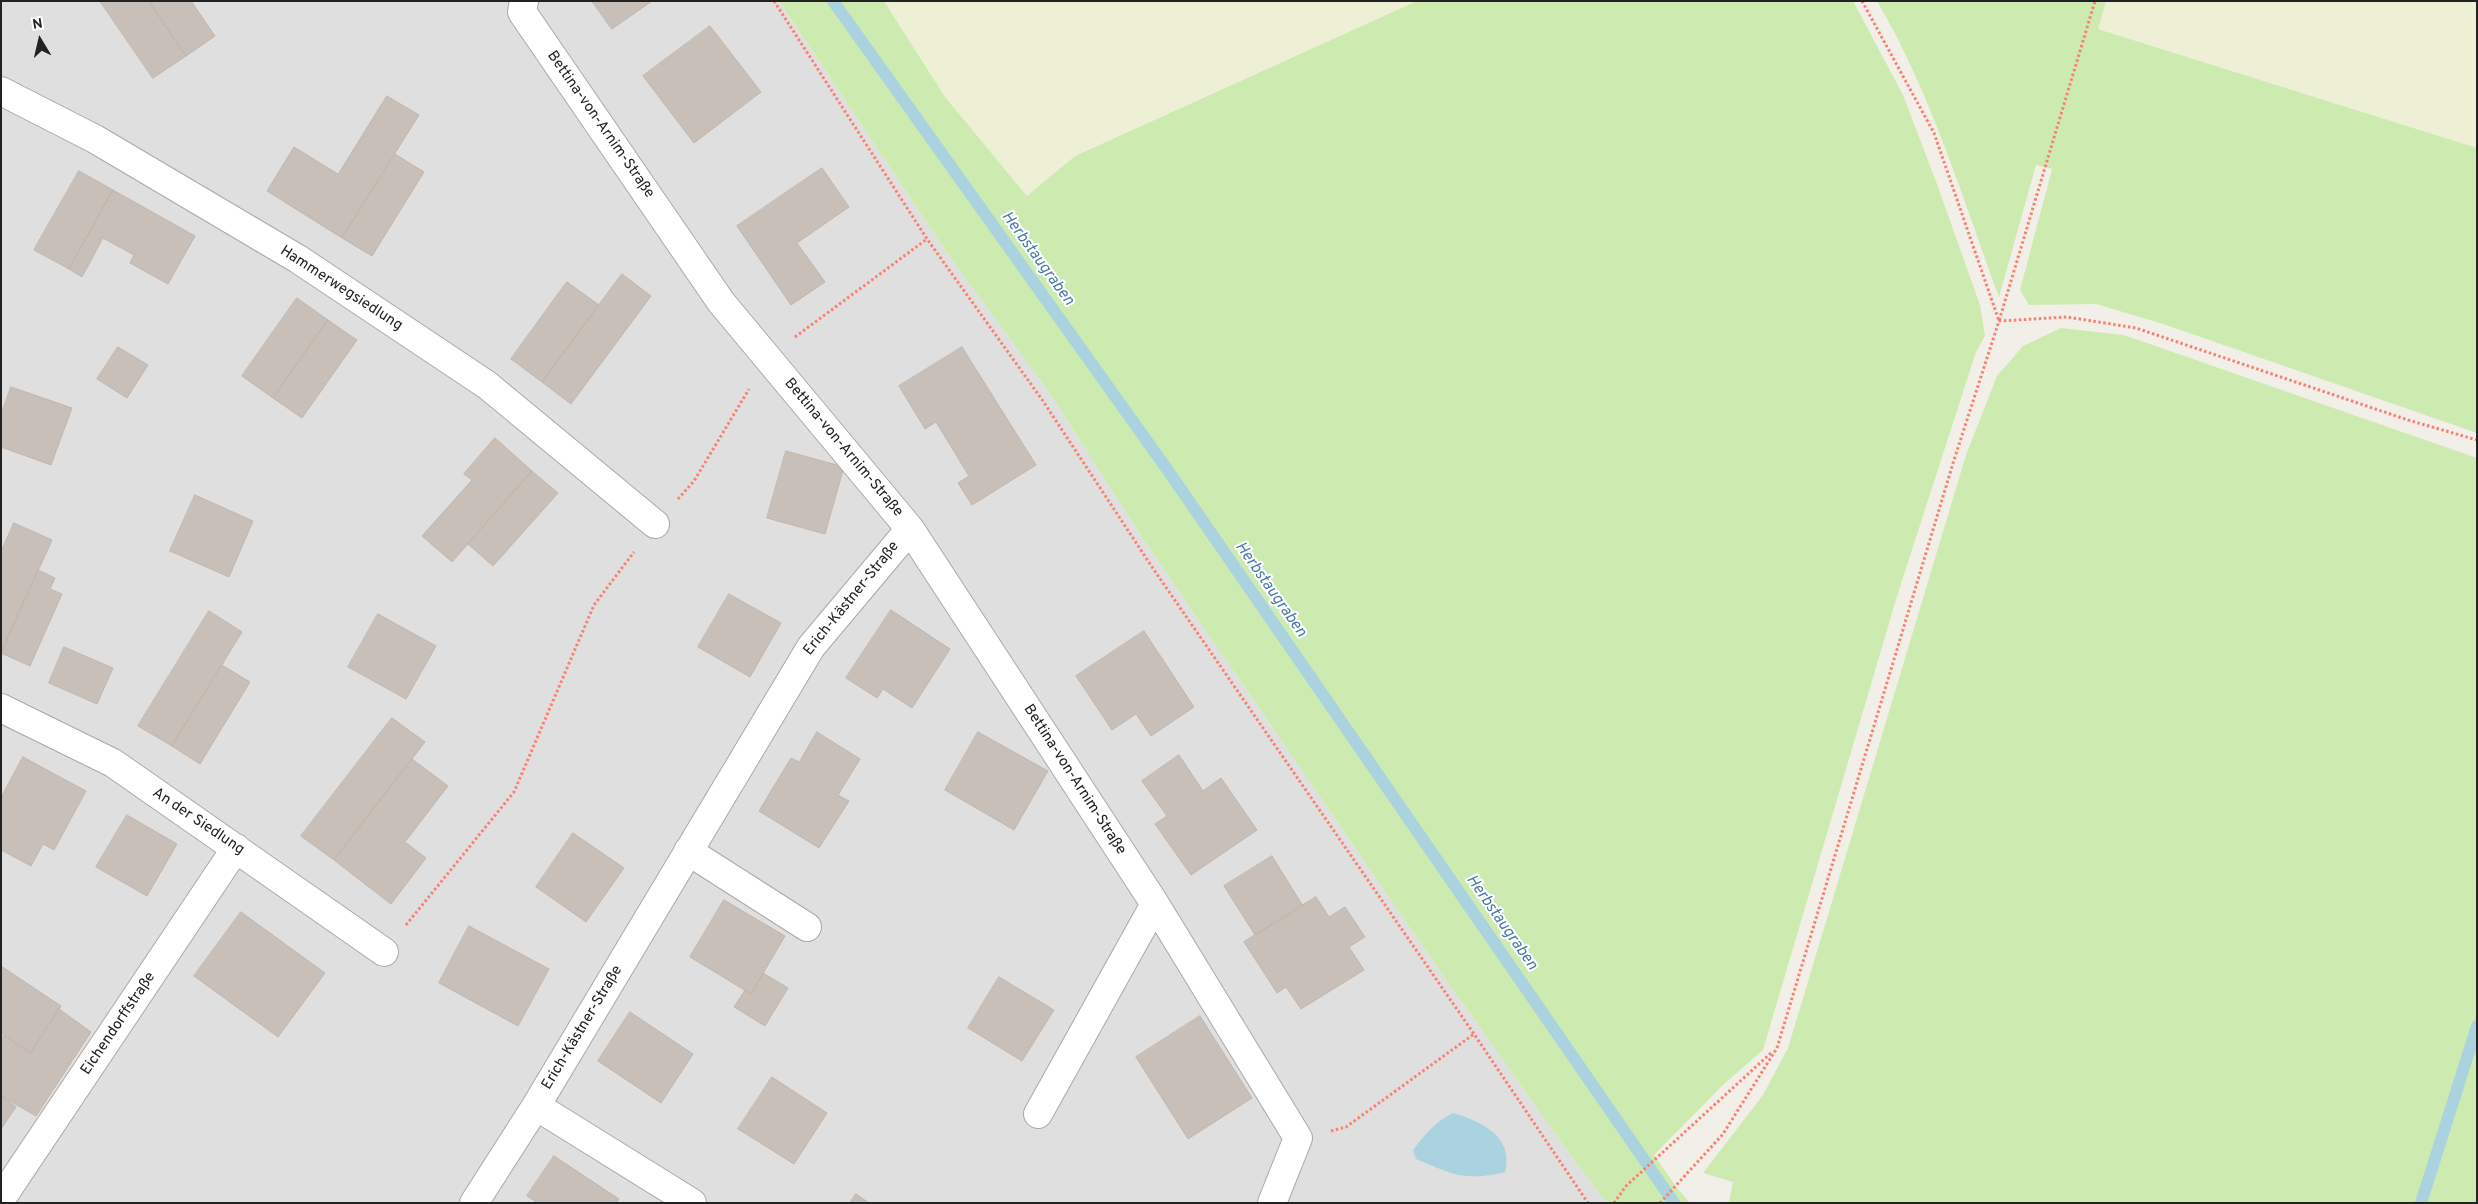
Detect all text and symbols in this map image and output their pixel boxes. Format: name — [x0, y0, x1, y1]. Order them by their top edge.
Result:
north arrow — [15, 15, 65, 65]
text: N — [31, 16, 44, 34]
street label: Bettina-von-Arnim-Straße — [542, 48, 658, 202]
water label: Herbstaugraben — [996, 208, 1078, 310]
street label: Hammerwegsiedlung — [276, 243, 406, 335]
street label: Bettina-von-Arnim-Straße — [780, 375, 906, 521]
street label: Erich-Kästner-Straße — [800, 538, 904, 660]
water label: Herbstaugraben — [1230, 539, 1310, 641]
street label: Bettina-von-Arnim-Straße — [1019, 702, 1129, 858]
street label: An der Siedlung — [148, 785, 248, 859]
water label: Herbstaugraben — [1461, 872, 1541, 974]
street label: Erich-Kästner-Straße — [539, 963, 627, 1093]
street label: Eichendorffstraße — [78, 969, 160, 1079]

